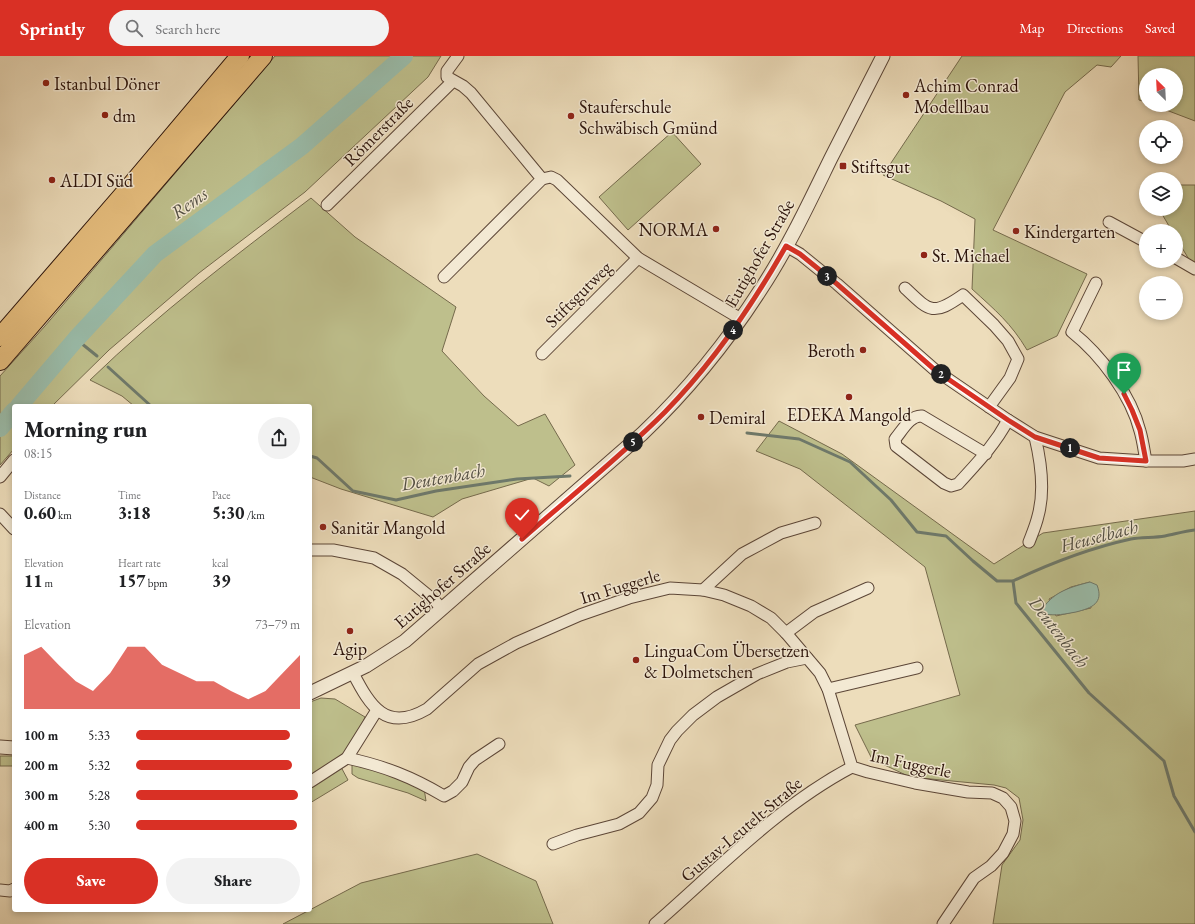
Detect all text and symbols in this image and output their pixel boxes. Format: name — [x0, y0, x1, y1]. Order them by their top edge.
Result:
search box — [109, 10, 389, 46]
text: Sprintly — [20, 16, 85, 41]
icon: search — [123, 17, 145, 39]
text: Search here — [155, 19, 220, 38]
text: Map — [1019, 19, 1045, 37]
text: Directions — [1067, 19, 1123, 37]
text: Saved — [1145, 19, 1175, 37]
north arrow — [1139, 68, 1183, 112]
map controls — [1139, 68, 1183, 320]
place label: Istanbul Döner — [54, 72, 160, 95]
place label: Achim Conrad Modellbau — [913, 74, 1019, 118]
marker: Istanbul Döner — [41, 78, 51, 88]
marker: Achim Conrad Modellbau — [901, 90, 911, 100]
street label: Römerstraße — [338, 91, 418, 171]
place label: Stauferschule Schwäbisch Gmünd — [579, 95, 719, 139]
place label: dm — [113, 104, 136, 127]
marker: dm — [100, 110, 110, 120]
marker: Stauferschule Schwäbisch Gmünd — [566, 111, 576, 121]
button: locate — [1139, 120, 1183, 164]
place label: Stiftsgut — [851, 155, 910, 178]
marker: Stiftsgut — [838, 161, 848, 171]
place label: ALDI Süd — [59, 169, 134, 192]
button: layers — [1139, 172, 1183, 216]
marker: ALDI Süd — [47, 175, 57, 185]
water label: Rems — [166, 181, 213, 225]
street label: Eutighofer Straße — [719, 195, 799, 311]
place label: NORMA — [639, 218, 709, 241]
place label: Kindergarten — [1024, 220, 1116, 243]
marker: NORMA — [711, 224, 721, 234]
button: + — [1139, 224, 1183, 268]
marker: Kindergarten — [1011, 226, 1021, 236]
place label: St. Michael — [932, 244, 1010, 267]
marker: St. Michael — [919, 250, 929, 260]
street label: Stiftsgutweg — [540, 256, 616, 332]
pin: 3 — [817, 266, 837, 286]
text: 3 — [824, 269, 830, 283]
button: − — [1139, 276, 1183, 320]
pin: 4 — [723, 320, 743, 340]
text: 4 — [730, 323, 736, 337]
place label: Beroth — [808, 339, 855, 362]
marker: Beroth — [858, 345, 868, 355]
pin — [1107, 353, 1141, 394]
icon: arrive — [1113, 359, 1135, 381]
pin: 2 — [931, 364, 951, 384]
text: 2 — [938, 367, 944, 381]
marker: EDEKA Mangold — [844, 392, 854, 402]
place label: EDEKA Mangold — [787, 403, 912, 426]
place label: Demiral — [709, 406, 766, 429]
marker: Demiral — [696, 412, 706, 422]
text: Morning run — [24, 415, 148, 444]
button: share — [258, 417, 300, 459]
pin: 5 — [623, 432, 643, 452]
text: 5 — [630, 435, 636, 449]
pin: 1 — [1060, 438, 1080, 458]
text: 1 — [1067, 441, 1073, 455]
text: 08:15 — [24, 445, 52, 462]
water label: Deutenbach — [398, 457, 487, 497]
text: Distance — [24, 488, 61, 502]
text: Time — [118, 488, 141, 502]
text: Pace — [212, 488, 230, 502]
pin — [505, 498, 539, 539]
text: 0.60 — [24, 502, 56, 524]
text: 3:18 — [118, 502, 150, 524]
text: 5:30 — [212, 502, 244, 524]
icon: check — [511, 504, 533, 526]
text: km — [56, 508, 72, 522]
text: /km — [244, 508, 265, 522]
water label: Heuselbach — [1056, 514, 1141, 559]
place label: Sanitär Mangold — [331, 516, 446, 539]
marker: Sanitär Mangold — [318, 522, 328, 532]
street label: Eutighofer Straße — [389, 537, 495, 633]
text: Elevation — [24, 556, 64, 570]
text: Heart rate — [118, 556, 161, 570]
text: kcal — [212, 556, 229, 570]
street label: Im Fuggerle — [577, 563, 663, 609]
text: 11 — [24, 570, 42, 592]
text: 157 — [118, 570, 146, 592]
text: 39 — [212, 570, 230, 592]
text: m — [42, 576, 53, 590]
text: bpm — [146, 576, 168, 590]
water label: Deutenbach — [1022, 590, 1095, 673]
text: Elevation — [24, 616, 71, 633]
text: 73–79 m — [255, 616, 300, 633]
marker: Agip — [345, 626, 355, 636]
place label: Agip — [332, 637, 367, 660]
place label: LinguaCom Übersetzen & Dolmetschen — [644, 639, 810, 683]
marker: LinguaCom Übersetzen & Dolmetschen — [631, 655, 641, 665]
text: 100 m — [24, 727, 58, 744]
text: 5:33 — [88, 727, 110, 744]
street label: Im Fuggerle — [868, 743, 954, 783]
text: 200 m — [24, 757, 58, 774]
text: 5:32 — [88, 757, 110, 774]
street label: Gustav-Leutelt-Straße — [676, 771, 806, 887]
text: 300 m — [24, 787, 58, 804]
text: 5:28 — [88, 787, 110, 804]
text: 400 m — [24, 817, 58, 834]
text: 5:30 — [88, 817, 110, 834]
button: Save — [24, 858, 158, 904]
button: Share — [166, 858, 300, 904]

